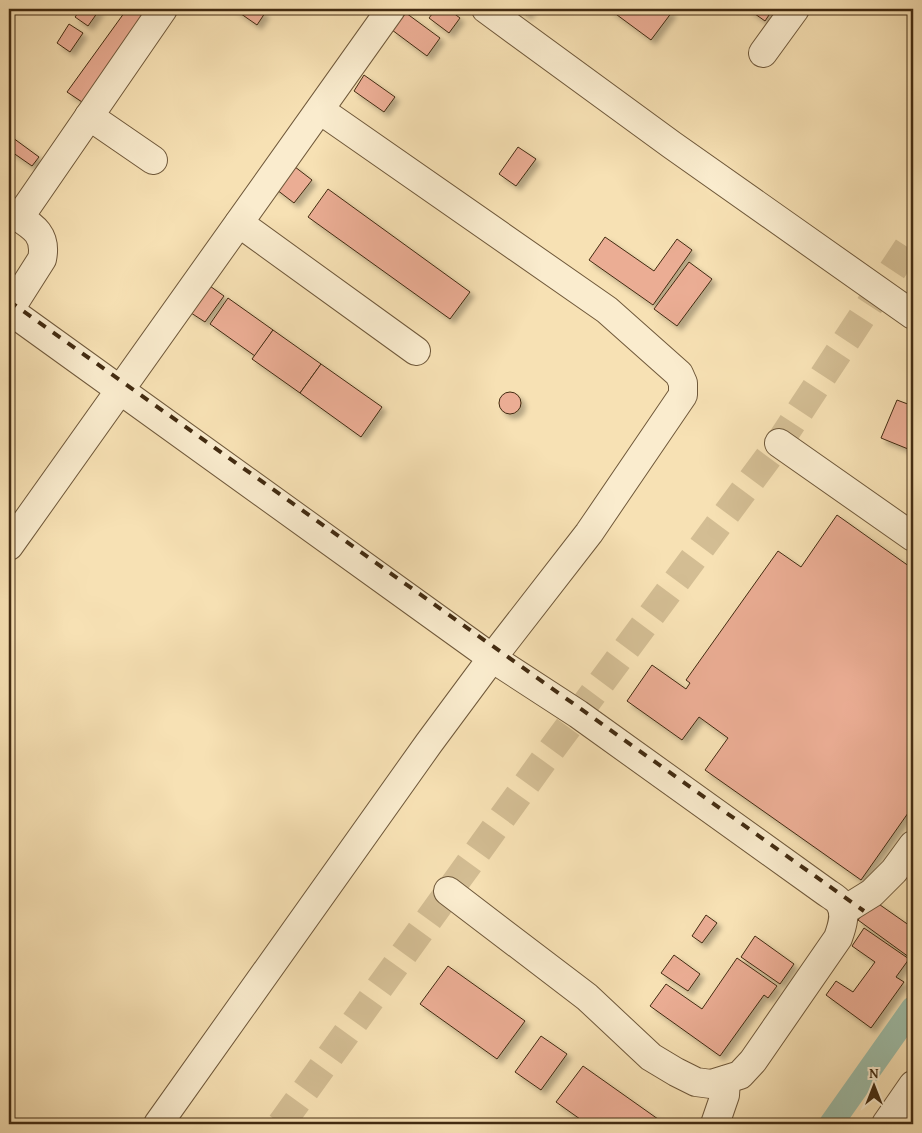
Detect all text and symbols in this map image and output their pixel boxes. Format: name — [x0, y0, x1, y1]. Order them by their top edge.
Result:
north arrow — [850, 1060, 900, 1110]
text: N — [869, 1063, 879, 1083]

